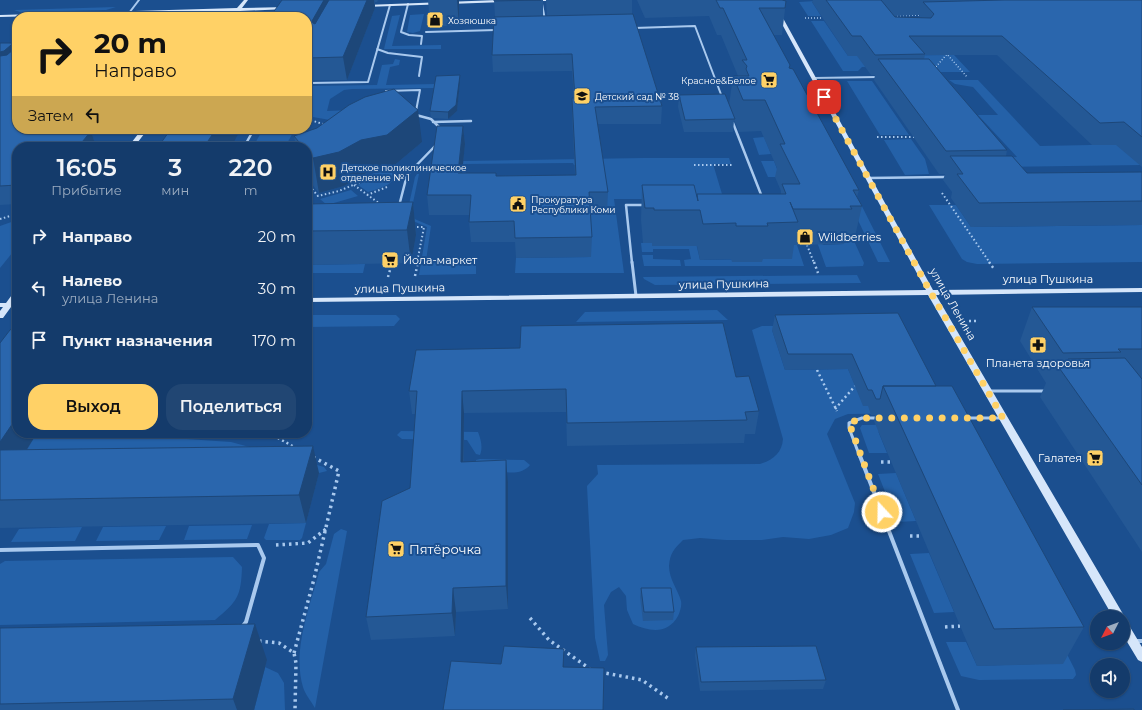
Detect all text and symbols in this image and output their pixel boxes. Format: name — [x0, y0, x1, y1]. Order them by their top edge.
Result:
shop icon: Хозяюшка — [425, 10, 445, 30]
place label: Хозяюшка — [448, 15, 496, 26]
text: 20 m — [94, 26, 167, 60]
icon: right — [28, 28, 80, 80]
text: Направо — [94, 60, 177, 82]
supermarket icon: Красное&Белое — [759, 70, 779, 90]
place label: Красное&Белое — [681, 75, 756, 86]
pin — [807, 80, 841, 114]
school or university icon: Детский сад № 38 — [572, 86, 592, 106]
icon: arrive — [813, 86, 835, 108]
place label: Детский сад № 38 — [595, 91, 679, 102]
icon: left — [82, 104, 104, 126]
text: Затем — [28, 106, 74, 125]
text: 16:05 — [56, 153, 117, 182]
text: 3 — [168, 153, 182, 182]
text: 220 — [229, 153, 273, 182]
hospital icon: Детское поликлиническое отделение № 1 — [318, 162, 338, 182]
place label: Детское поликлиническое отделение № 1 — [341, 162, 467, 183]
text: Прибытие — [51, 182, 122, 198]
text: мин — [161, 182, 189, 198]
text: m — [244, 182, 257, 198]
public building icon: Прокуратура Республики Коми — [508, 194, 528, 214]
place label: Прокуратура Республики Коми — [531, 194, 616, 215]
icon: right — [28, 225, 50, 247]
text: Направо — [62, 227, 132, 246]
text: 20 m — [258, 227, 296, 246]
shop icon: Wildberries — [795, 227, 815, 247]
place label: Wildberries — [818, 230, 882, 244]
supermarket icon: Йола-маркет — [380, 250, 400, 270]
place label: Йола-маркет — [403, 253, 478, 267]
street label: улица Ленина — [926, 264, 979, 343]
text: Налево — [62, 271, 122, 290]
street label: улица Пушкина — [1002, 272, 1093, 286]
street label: улица Пушкина — [678, 276, 769, 292]
icon: left — [28, 277, 50, 299]
text: 30 m — [258, 279, 296, 298]
street label: улица Пушкина — [354, 280, 445, 296]
text: улица Ленина — [62, 290, 158, 306]
icon: arrive — [28, 329, 50, 351]
text: Пункт назначения — [62, 331, 213, 350]
text: 170 m — [252, 331, 296, 350]
pharmacy icon: Планета здоровья — [1028, 335, 1048, 355]
place label: Планета здоровья — [986, 356, 1090, 370]
button: Выход — [28, 384, 158, 430]
button: Поделиться — [166, 384, 296, 430]
supermarket icon: Галатея — [1085, 448, 1105, 468]
place label: Галатея — [1038, 451, 1082, 465]
position arrow — [861, 491, 903, 533]
supermarket icon: Пятёрочка — [386, 539, 406, 559]
place label: Пятёрочка — [409, 541, 481, 557]
north arrow — [1090, 610, 1130, 650]
map controls — [1090, 610, 1130, 698]
button: sound — [1090, 658, 1130, 698]

